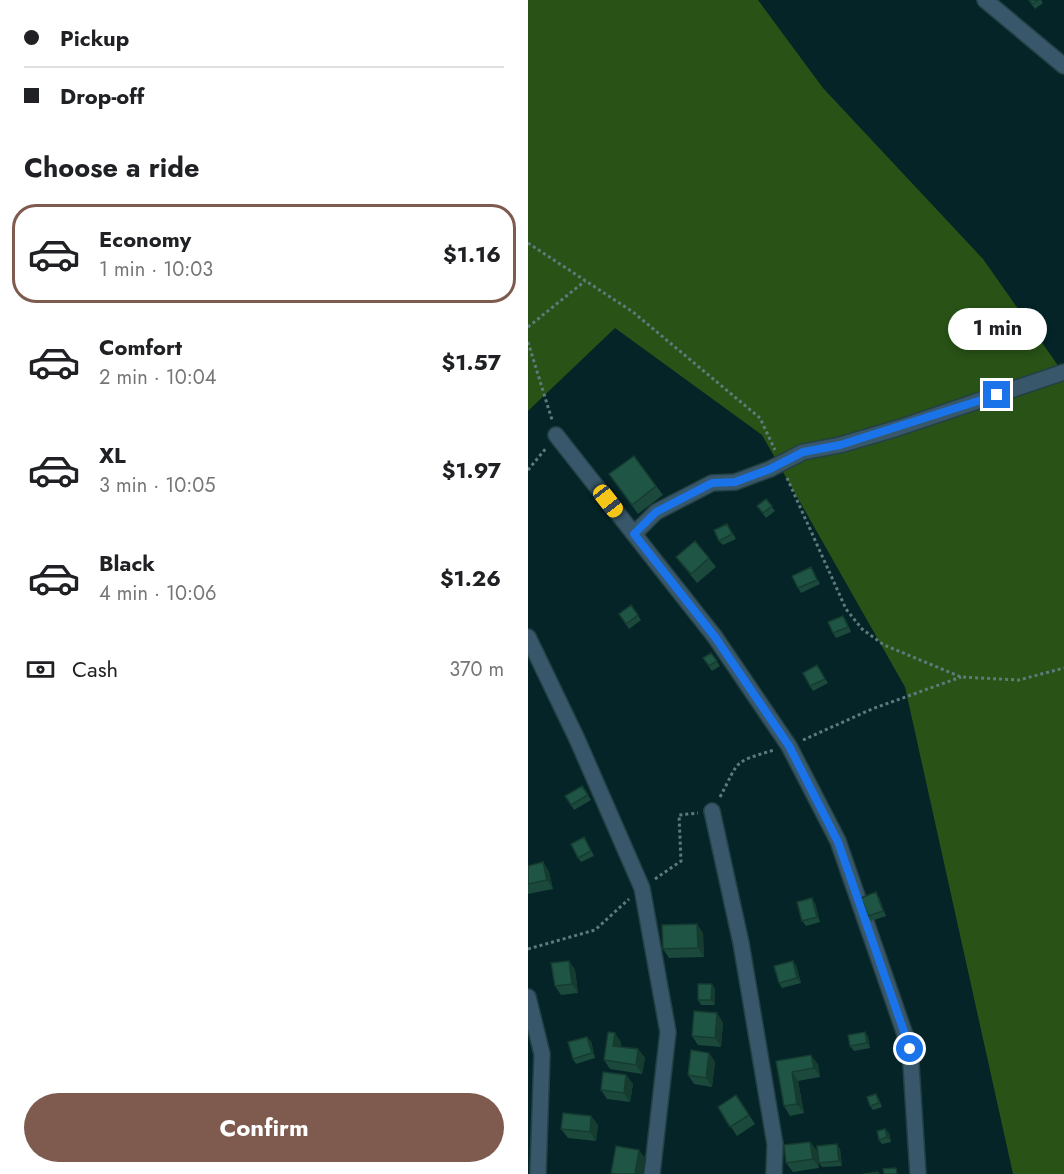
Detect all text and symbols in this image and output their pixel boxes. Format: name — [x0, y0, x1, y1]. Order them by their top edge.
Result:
text: Pickup — [60, 22, 129, 54]
text: Drop-off — [60, 80, 144, 112]
text: Choose a ride — [24, 148, 199, 187]
text: Economy — [99, 223, 191, 255]
icon: car — [27, 227, 81, 281]
text: $1.16 — [443, 238, 501, 270]
text: 1 min · 10:03 — [99, 255, 213, 284]
callout: 1 min — [948, 308, 1046, 350]
text: 1 min — [973, 314, 1022, 343]
text: Comfort — [99, 331, 182, 363]
icon: car — [27, 335, 81, 389]
text: $1.57 — [442, 346, 501, 378]
text: 2 min · 10:04 — [99, 363, 216, 392]
route end — [983, 381, 1010, 408]
text: XL — [99, 439, 126, 471]
icon: car — [27, 443, 81, 497]
text: $1.97 — [442, 454, 501, 486]
text: 3 min · 10:05 — [99, 471, 216, 500]
car — [590, 481, 626, 521]
text: Black — [99, 547, 155, 579]
icon: car — [27, 551, 81, 605]
text: $1.26 — [440, 562, 501, 594]
text: 4 min · 10:06 — [99, 579, 216, 608]
icon: cash — [24, 653, 57, 686]
text: Cash — [72, 653, 118, 685]
text: 370 m — [449, 655, 504, 684]
route start — [896, 1035, 923, 1062]
button: Confirm — [24, 1093, 504, 1162]

